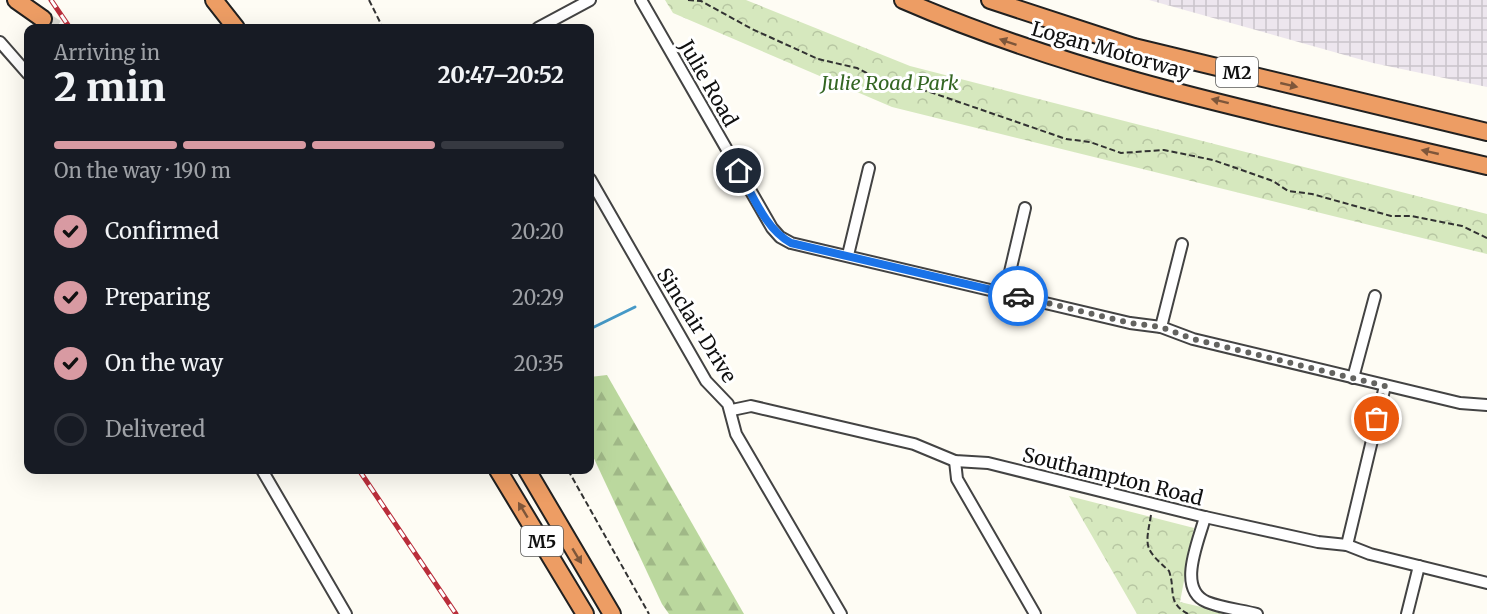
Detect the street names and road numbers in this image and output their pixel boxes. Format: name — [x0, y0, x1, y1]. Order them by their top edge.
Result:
street label: Logan Motorway — [1029, 15, 1194, 85]
street label: Julie Road — [674, 35, 744, 131]
road number: M2 — [1216, 57, 1258, 87]
street label: Sinclair Drive — [652, 263, 742, 387]
street label: Southampton Road — [1020, 441, 1206, 511]
road number: M5 — [521, 526, 563, 556]

